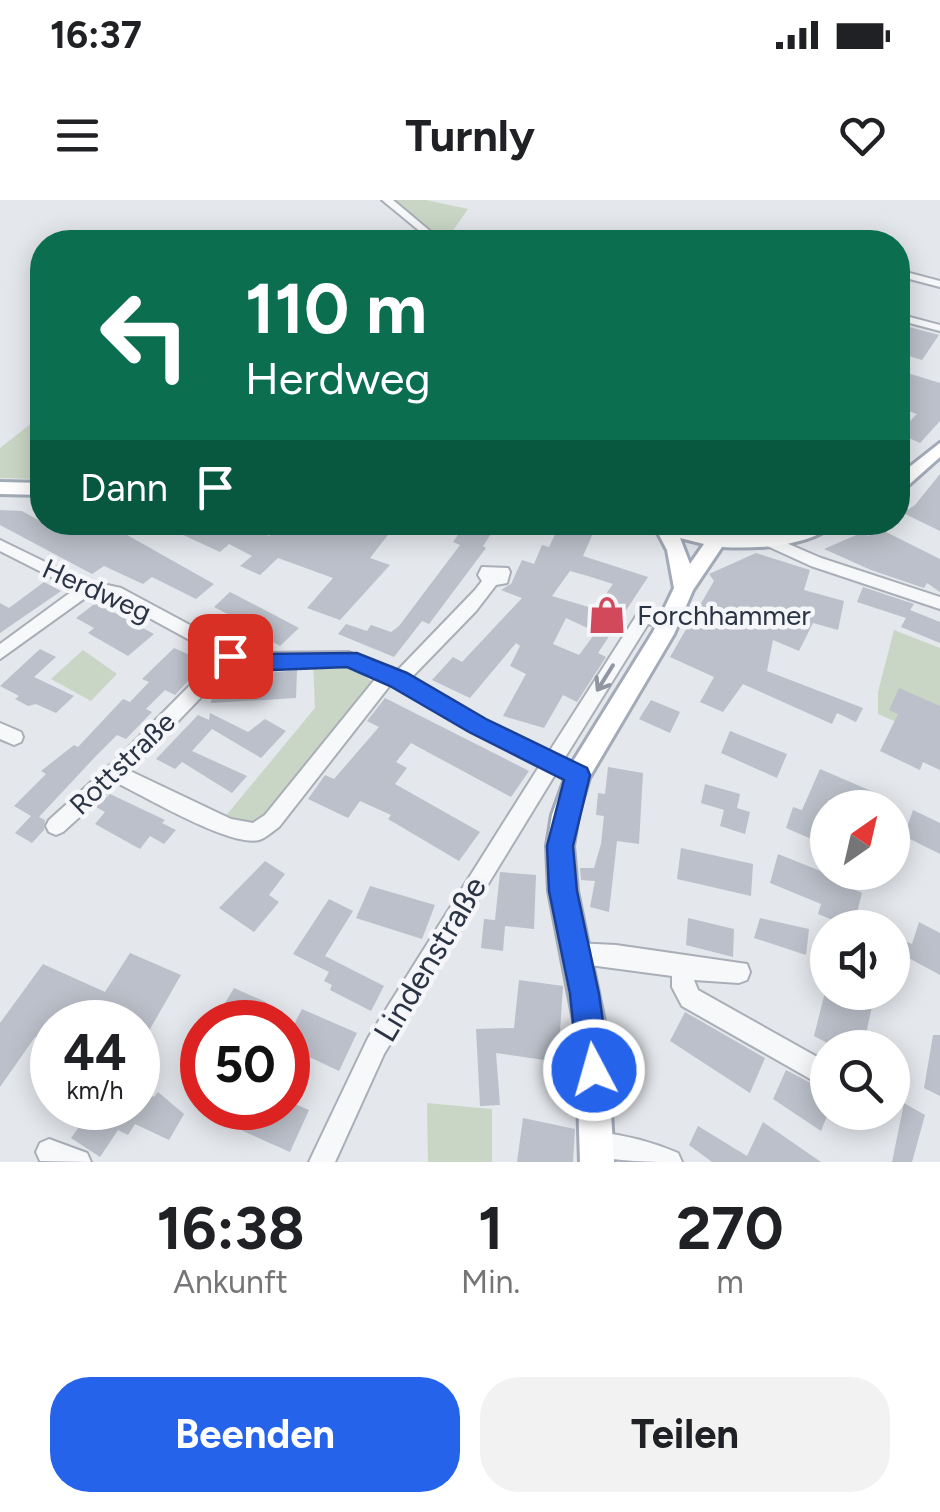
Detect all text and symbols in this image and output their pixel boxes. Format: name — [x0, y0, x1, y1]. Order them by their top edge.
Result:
text: 16:37 — [50, 12, 142, 58]
icon: menu — [50, 108, 105, 163]
text: Turnly — [405, 108, 535, 162]
icon: heart — [835, 108, 890, 163]
text: 110 m — [245, 266, 427, 351]
icon: left — [80, 270, 210, 400]
text: Herdweg — [245, 351, 431, 405]
icon: arrive — [188, 460, 243, 515]
text: Dann — [80, 465, 168, 511]
street label: Herdweg — [37, 551, 157, 629]
shop icon: Forchhammer — [586, 594, 628, 636]
place label: Forchhammer — [637, 598, 811, 632]
pin — [188, 614, 273, 699]
icon: arrive — [203, 629, 258, 684]
one-way arrow — [595, 663, 615, 692]
street label: Rottstraße — [62, 704, 182, 822]
north arrow — [810, 790, 910, 890]
map controls — [810, 790, 910, 1130]
street label: Lindenstraße — [366, 870, 494, 1048]
button: sound — [810, 910, 910, 1010]
speed limit sign: 50 — [180, 1000, 310, 1130]
position arrow — [542, 1018, 646, 1122]
text: 44 — [63, 1022, 127, 1083]
button: search — [810, 1030, 910, 1130]
text: km/h — [66, 1075, 124, 1105]
text: 16:38 — [156, 1192, 305, 1264]
text: 1 — [478, 1192, 503, 1264]
text: 270 — [677, 1192, 784, 1264]
text: Ankunft — [173, 1263, 288, 1301]
text: Min. — [461, 1263, 520, 1301]
text: m — [716, 1263, 744, 1301]
button: Beenden — [50, 1377, 460, 1492]
button: Teilen — [480, 1377, 890, 1492]

